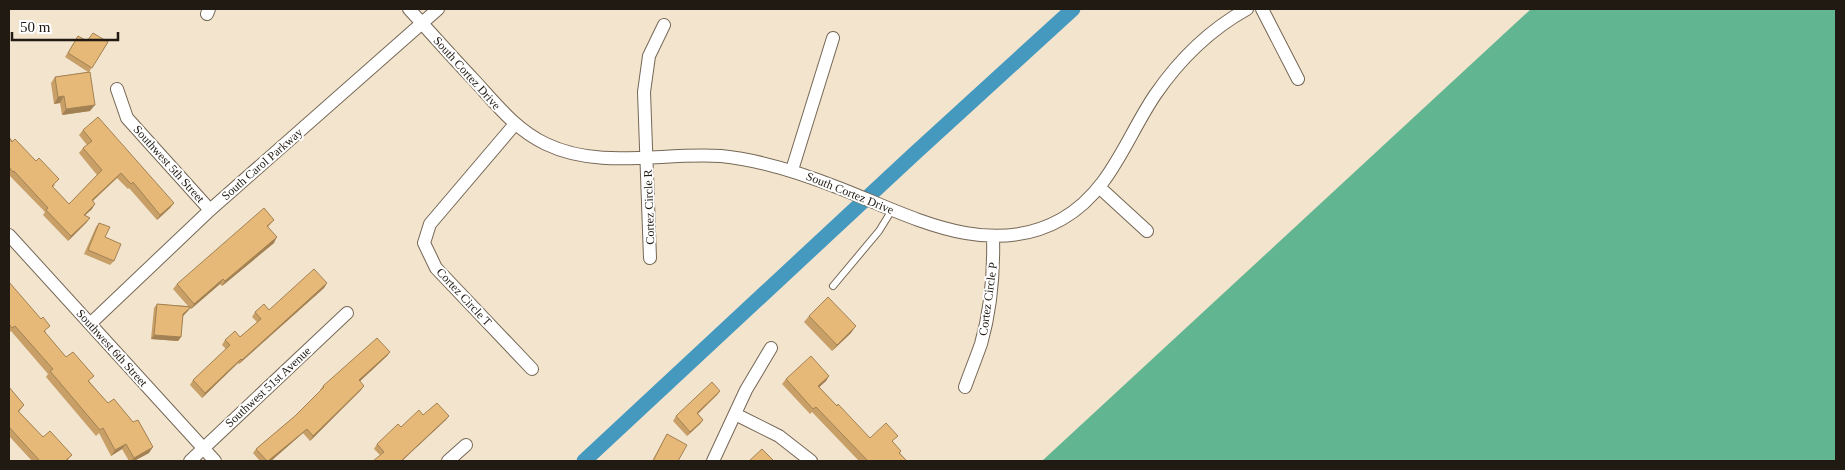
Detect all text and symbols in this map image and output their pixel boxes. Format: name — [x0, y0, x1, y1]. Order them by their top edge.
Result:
scale bar — [12, 10, 119, 42]
text: 50 m — [20, 19, 51, 35]
street label: South Cortez Drive — [431, 34, 503, 112]
street label: Southwest 5th Street — [131, 122, 208, 206]
street label: South Carol Parkway — [219, 125, 305, 203]
street label: Cortez Circle R — [641, 169, 657, 245]
street label: South Cortez Drive — [804, 169, 896, 217]
street label: Cortez Circle P — [976, 261, 1000, 337]
street label: Cortez Circle T — [434, 265, 495, 329]
street label: Southwest 6th Street — [74, 306, 151, 390]
street label: Southwest 51st Avenue — [222, 344, 314, 430]

